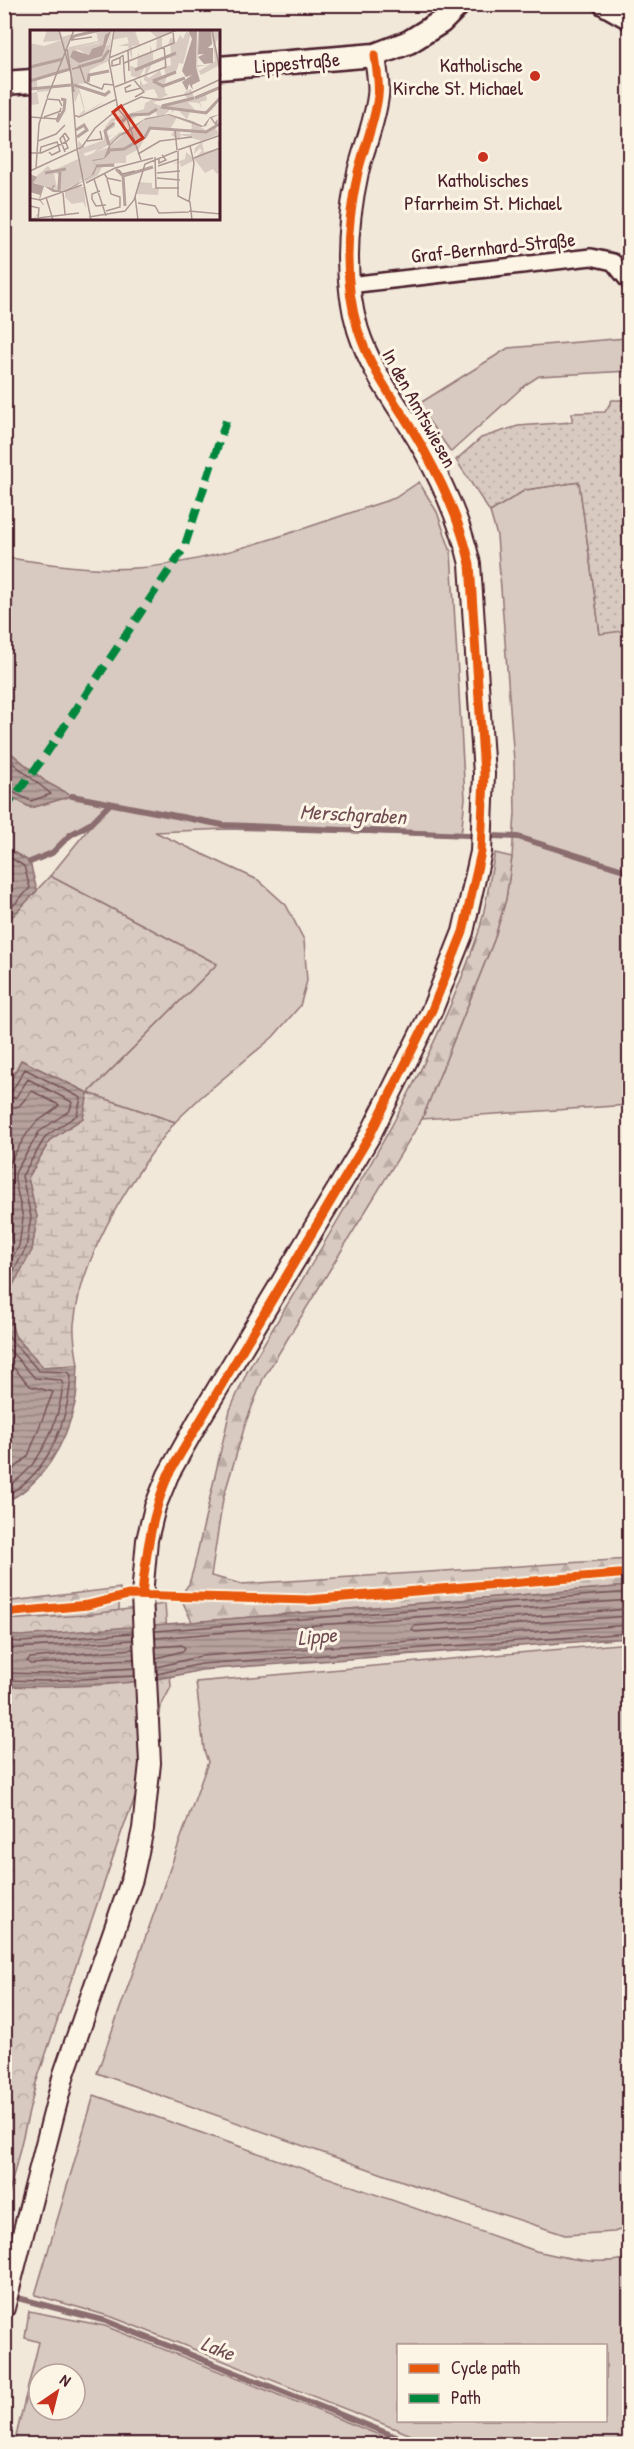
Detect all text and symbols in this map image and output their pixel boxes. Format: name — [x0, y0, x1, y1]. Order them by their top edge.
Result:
inset map — [30, 30, 220, 220]
street label: Lippestraße — [253, 45, 341, 79]
place label: Katholische Kirche St. Michael — [393, 51, 524, 101]
marker: Katholische Kirche St. Michael — [528, 69, 542, 83]
marker: Katholisches Pfarrheim St. Michael — [476, 150, 490, 164]
place label: Katholisches Pfarrheim St. Michael — [404, 166, 563, 216]
street label: Graf-Bernhard-Straße — [409, 225, 577, 269]
street label: In den Amtswiesen — [376, 344, 464, 472]
water label: Merschgraben — [299, 797, 408, 831]
water label: Lippe — [296, 1620, 339, 1652]
water label: Lake — [197, 2328, 240, 2368]
legend — [397, 2344, 607, 2422]
text: Cycle path — [451, 2355, 521, 2380]
north arrow — [27, 2362, 87, 2422]
text: N — [56, 2368, 76, 2391]
text: Path — [451, 2385, 481, 2410]

